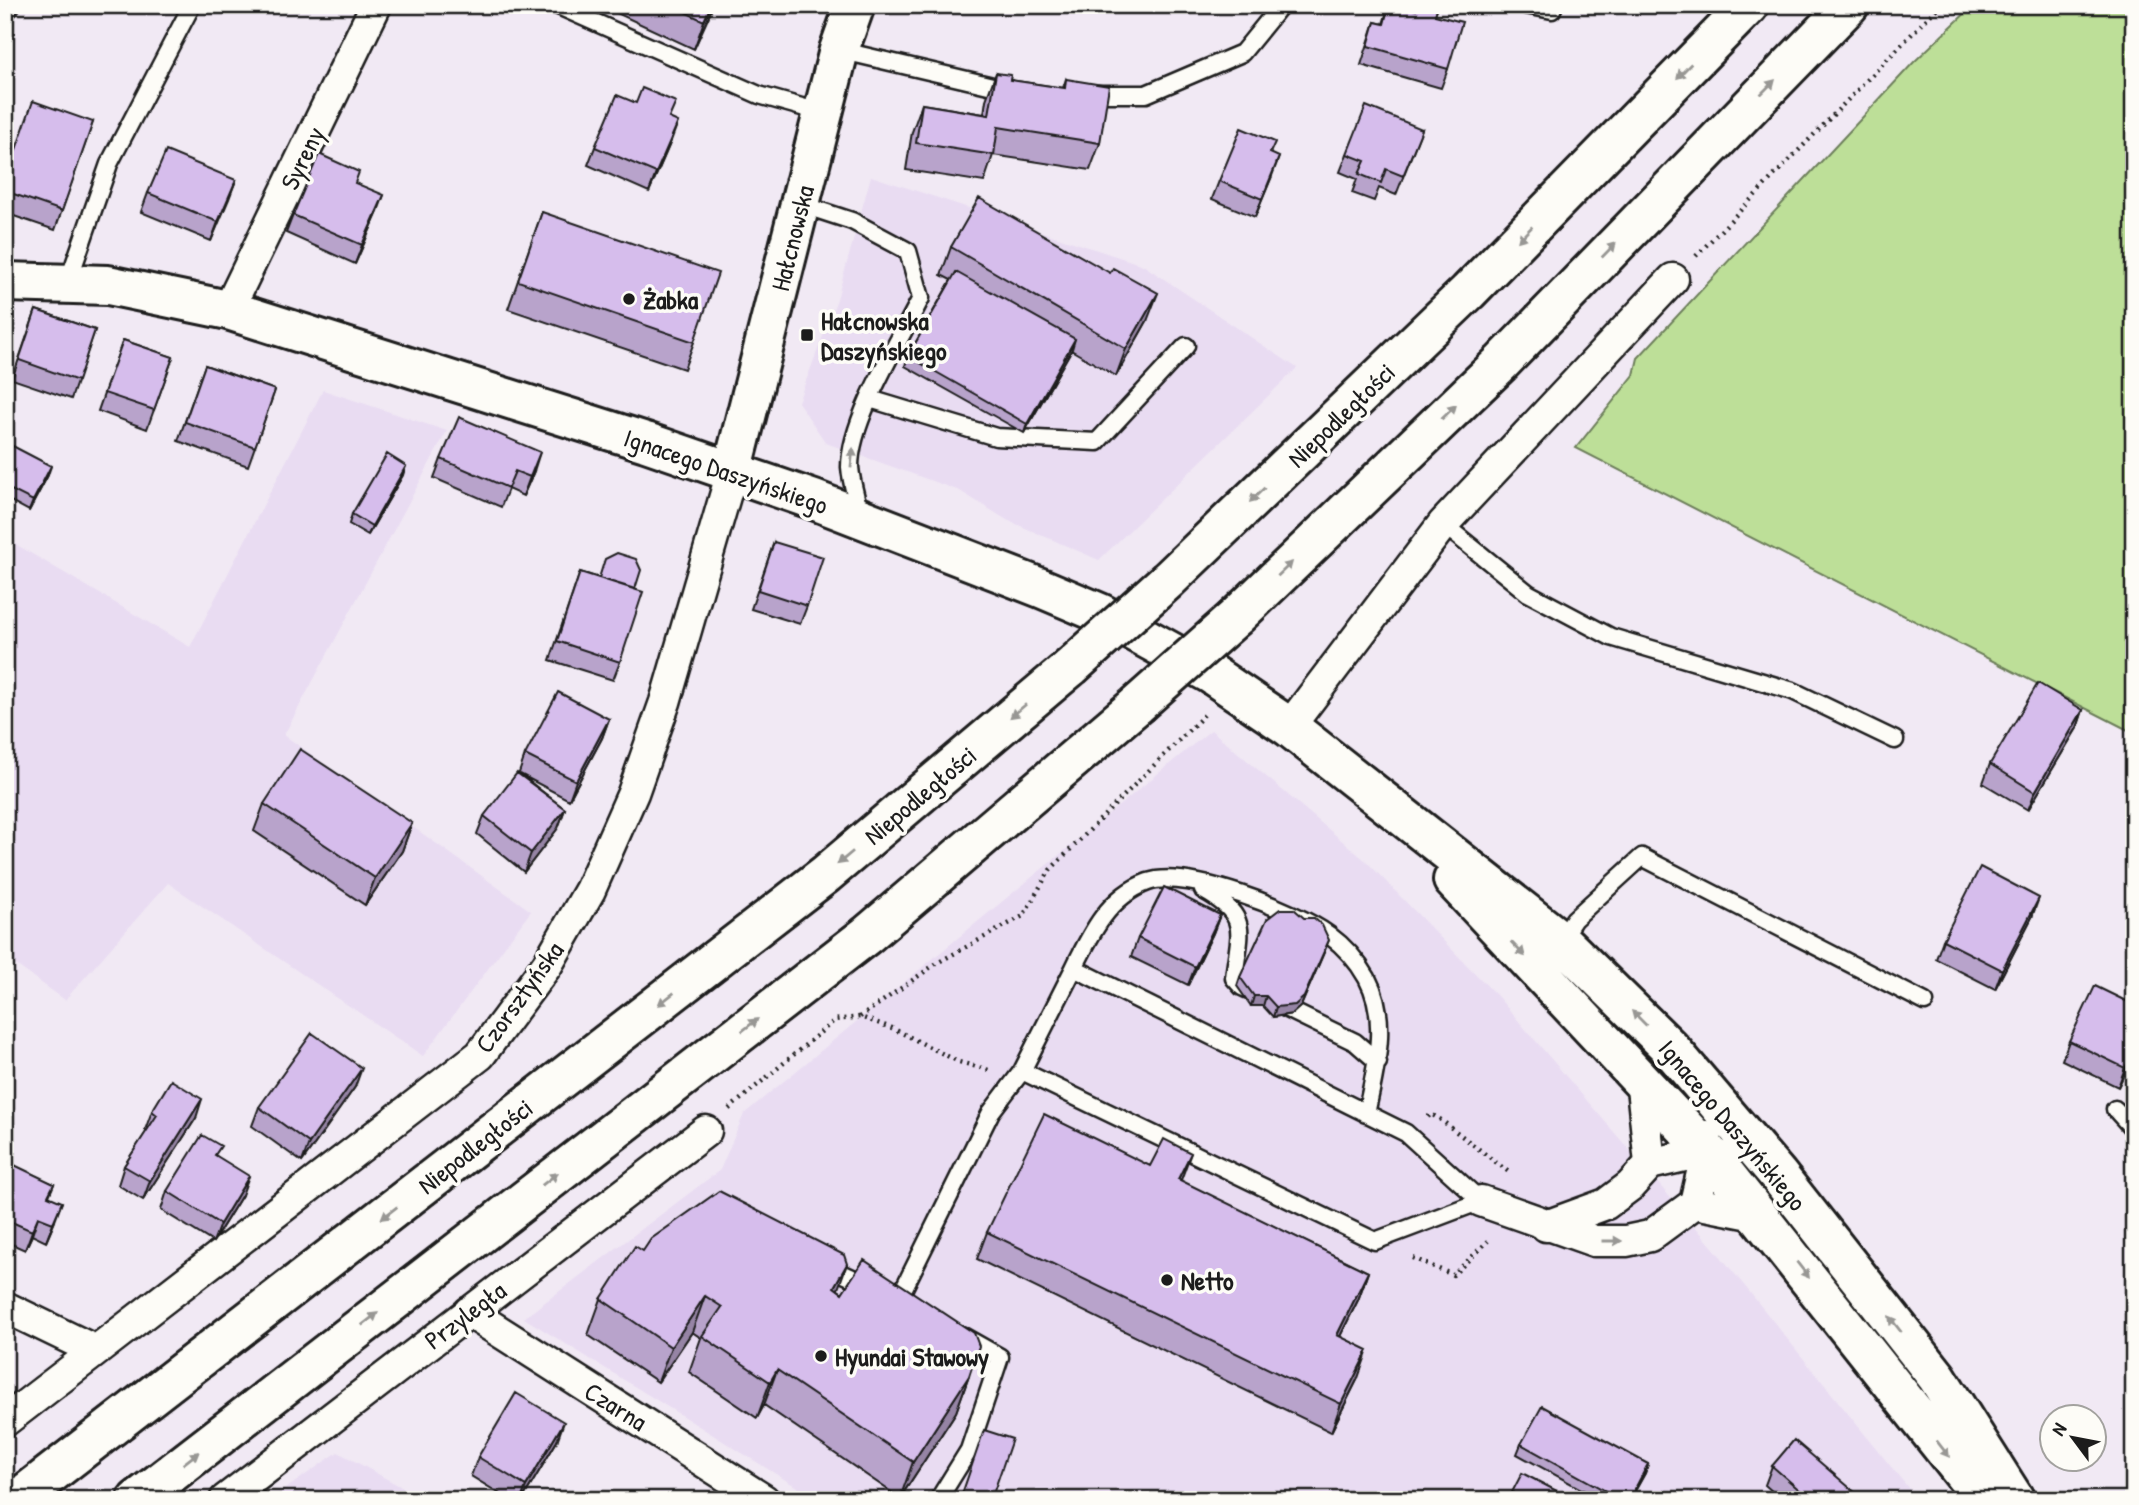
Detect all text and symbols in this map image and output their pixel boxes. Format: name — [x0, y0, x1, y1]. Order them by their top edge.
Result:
one-way arrow — [1676, 63, 1693, 80]
one-way arrow — [1759, 79, 1775, 96]
street label: Syreny — [272, 121, 332, 195]
street label: Hałcnowska — [762, 182, 822, 294]
one-way arrow — [1518, 225, 1534, 242]
one-way arrow — [1601, 242, 1618, 259]
place label: Żabka — [643, 282, 699, 317]
marker: Żabka — [621, 291, 637, 307]
place label: Hałcnowska Daszyńskiego — [821, 303, 947, 369]
marker: Hałcnowska Daszyńskiego — [799, 327, 815, 343]
street label: Niepodległości — [1280, 355, 1402, 475]
one-way arrow — [1440, 404, 1457, 420]
street label: Ignacego Daszyńskiego — [619, 420, 833, 522]
one-way arrow — [847, 447, 858, 469]
one-way arrow — [1249, 486, 1266, 502]
one-way arrow — [1276, 562, 1293, 578]
one-way arrow — [1010, 704, 1028, 719]
street label: Niepodległości — [856, 738, 984, 852]
one-way arrow — [836, 851, 854, 866]
street label: Czorsztyńska — [467, 934, 571, 1060]
one-way arrow — [1509, 940, 1525, 957]
one-way arrow — [657, 991, 675, 1006]
one-way arrow — [1631, 1009, 1648, 1026]
one-way arrow — [740, 1017, 758, 1032]
street label: Ignacego Daszyńskiego — [1651, 1032, 1815, 1218]
street label: Niepodległości — [410, 1090, 540, 1202]
one-way arrow — [541, 1172, 559, 1187]
one-way arrow — [380, 1205, 398, 1220]
one-way arrow — [1602, 1235, 1624, 1247]
one-way arrow — [1796, 1260, 1811, 1278]
place label: Netto — [1181, 1263, 1234, 1298]
marker: Netto — [1159, 1272, 1175, 1288]
street label: Przyległa — [417, 1273, 513, 1357]
one-way arrow — [361, 1311, 379, 1326]
one-way arrow — [1887, 1315, 1902, 1333]
place label: Hyundai Stawowy — [835, 1339, 989, 1375]
marker: Hyundai Stawowy — [813, 1348, 829, 1364]
street label: Czarna — [578, 1373, 654, 1439]
north arrow — [2038, 1404, 2108, 1474]
text: N — [2045, 1418, 2072, 1440]
one-way arrow — [1936, 1440, 1950, 1458]
one-way arrow — [181, 1450, 199, 1465]

